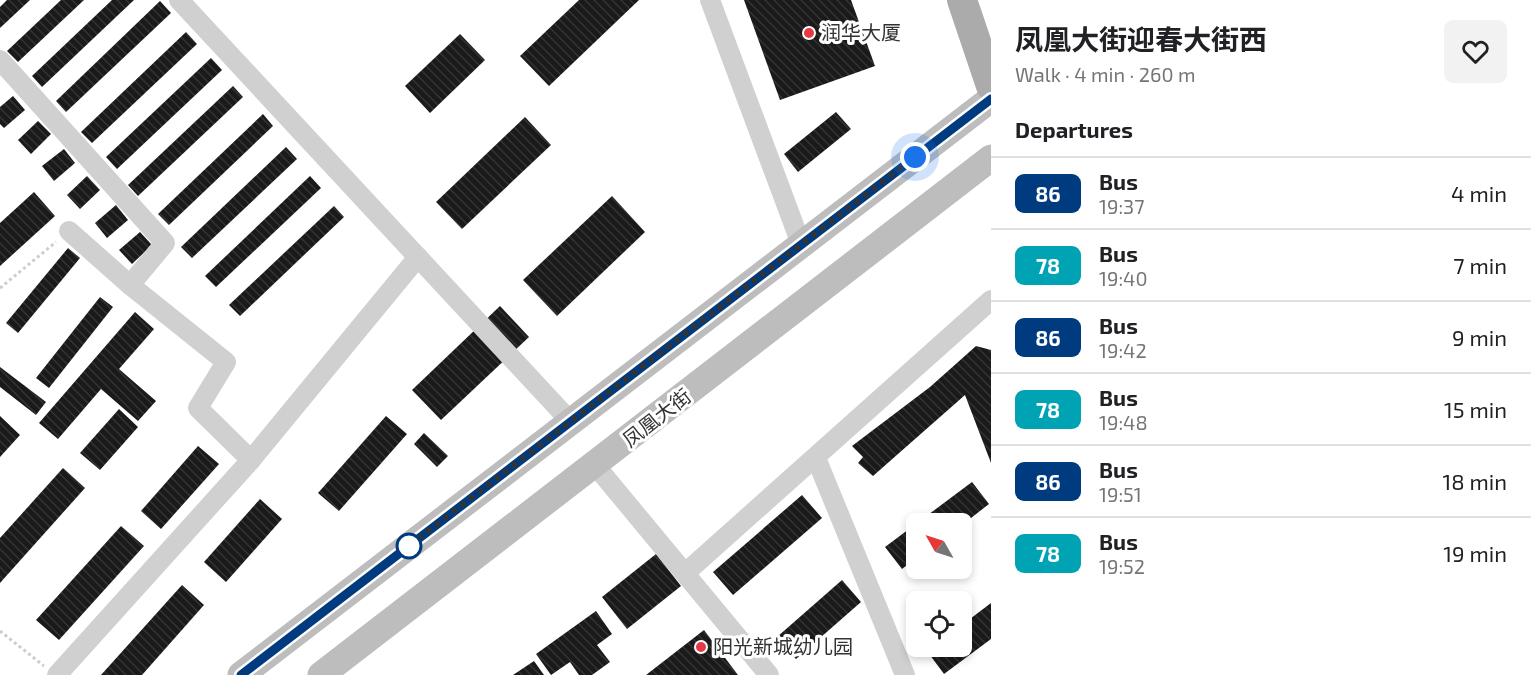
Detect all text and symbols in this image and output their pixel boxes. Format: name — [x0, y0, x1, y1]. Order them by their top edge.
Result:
place label: 润华大厦 — [821, 20, 901, 44]
button: heart — [1444, 20, 1507, 83]
text: 凤凰大街迎春大街西 — [1015, 22, 1267, 56]
marker: 润华大厦 — [802, 26, 816, 40]
text: Walk · 4 min · 260 m — [1015, 62, 1195, 86]
text: Departures — [1015, 116, 1133, 142]
your location — [900, 142, 930, 172]
text: Bus — [1099, 168, 1138, 194]
text: 4 min — [1451, 180, 1507, 206]
text: 86 — [1035, 181, 1061, 206]
text: 19:37 — [1099, 194, 1144, 218]
text: Bus — [1099, 240, 1138, 266]
text: 7 min — [1453, 252, 1507, 278]
text: 78 — [1036, 253, 1060, 278]
text: 19:40 — [1099, 266, 1147, 290]
text: Bus — [1099, 312, 1138, 338]
text: 9 min — [1452, 324, 1507, 350]
text: 86 — [1035, 325, 1061, 350]
text: 19:42 — [1099, 338, 1147, 362]
street label: 凤凰大街 — [617, 383, 695, 451]
text: Bus — [1099, 384, 1138, 410]
text: 15 min — [1444, 396, 1507, 422]
text: 78 — [1036, 397, 1060, 422]
text: 19:48 — [1099, 410, 1148, 434]
text: Bus — [1099, 456, 1138, 482]
text: 18 min — [1442, 468, 1507, 494]
text: 86 — [1035, 469, 1061, 494]
text: 19:51 — [1099, 482, 1142, 506]
north arrow — [906, 513, 972, 579]
map controls — [906, 513, 972, 657]
text: Bus — [1099, 528, 1138, 554]
unlabelled marker — [396, 533, 422, 559]
text: 19 min — [1443, 540, 1507, 566]
text: 78 — [1036, 541, 1060, 566]
text: 19:52 — [1099, 554, 1145, 578]
button: locate — [906, 591, 972, 657]
place label: 阳光新城幼儿园 — [713, 634, 853, 658]
marker: 阳光新城幼儿园 — [694, 640, 708, 654]

